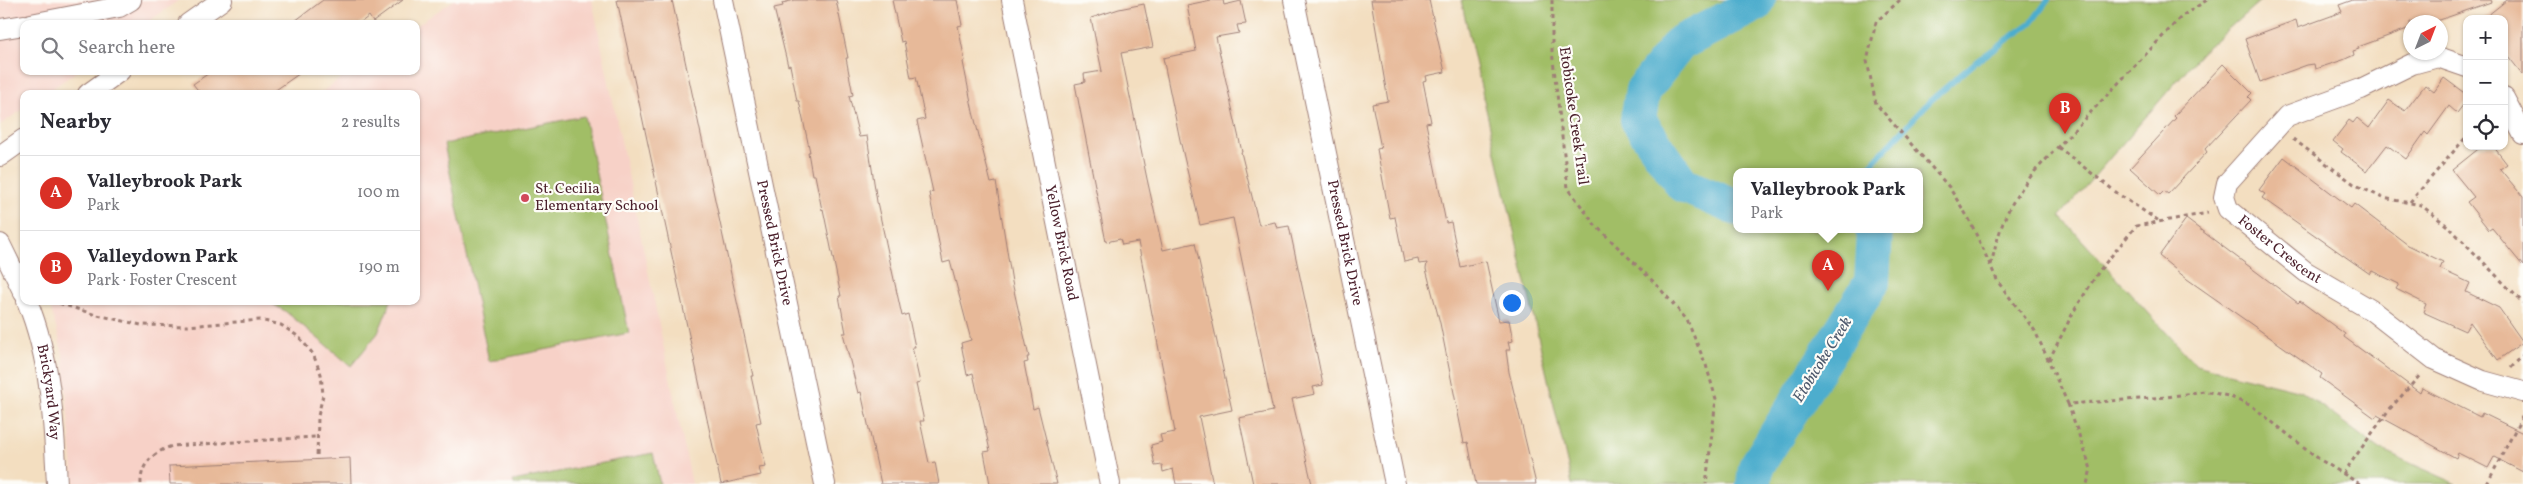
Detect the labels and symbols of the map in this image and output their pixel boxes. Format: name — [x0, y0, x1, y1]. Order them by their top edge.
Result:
north arrow — [2403, 15, 2448, 60]
street label: Etobicoke Creek Trail — [1553, 46, 1593, 186]
pin: B — [2049, 93, 2081, 134]
street label: Pressed Brick Drive — [751, 178, 798, 307]
street label: Pressed Brick Drive — [1321, 178, 1368, 308]
place label: St. Cecilia Elementary School — [535, 179, 658, 217]
street label: Yellow Brick Road — [1039, 183, 1083, 303]
marker: St. Cecilia Elementary School — [519, 192, 531, 204]
street label: Foster Crescent — [2233, 210, 2325, 289]
pin: A — [1812, 250, 1844, 291]
your location — [1499, 290, 1525, 316]
water label: Etobicoke Creek — [1788, 313, 1858, 407]
street label: Brickyard Way — [31, 342, 65, 441]

